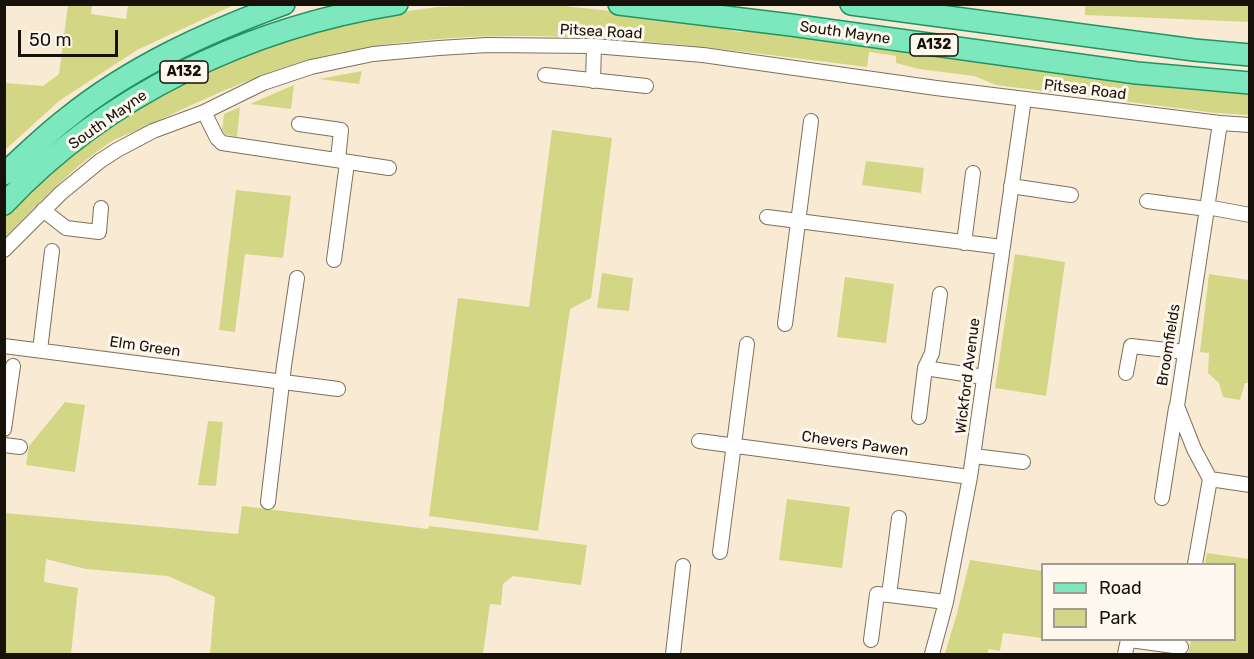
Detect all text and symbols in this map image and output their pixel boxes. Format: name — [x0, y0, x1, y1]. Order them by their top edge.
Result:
scale bar — [21, 18, 122, 56]
street label: South Mayne — [798, 18, 892, 48]
street label: Pitsea Road — [559, 21, 643, 43]
text: 50 m — [29, 29, 72, 51]
road number: A132 — [910, 34, 958, 56]
road number: A132 — [160, 61, 208, 83]
street label: Pitsea Road — [1043, 76, 1127, 104]
street label: South Mayne — [65, 86, 151, 154]
street label: Broomfields — [1154, 303, 1184, 387]
street label: Wickford Avenue — [952, 317, 984, 435]
street label: Elm Green — [108, 333, 182, 361]
street label: Chevers Pawen — [800, 428, 910, 460]
legend — [1041, 563, 1236, 641]
text: Road — [1099, 577, 1142, 599]
text: Park — [1099, 607, 1136, 629]

